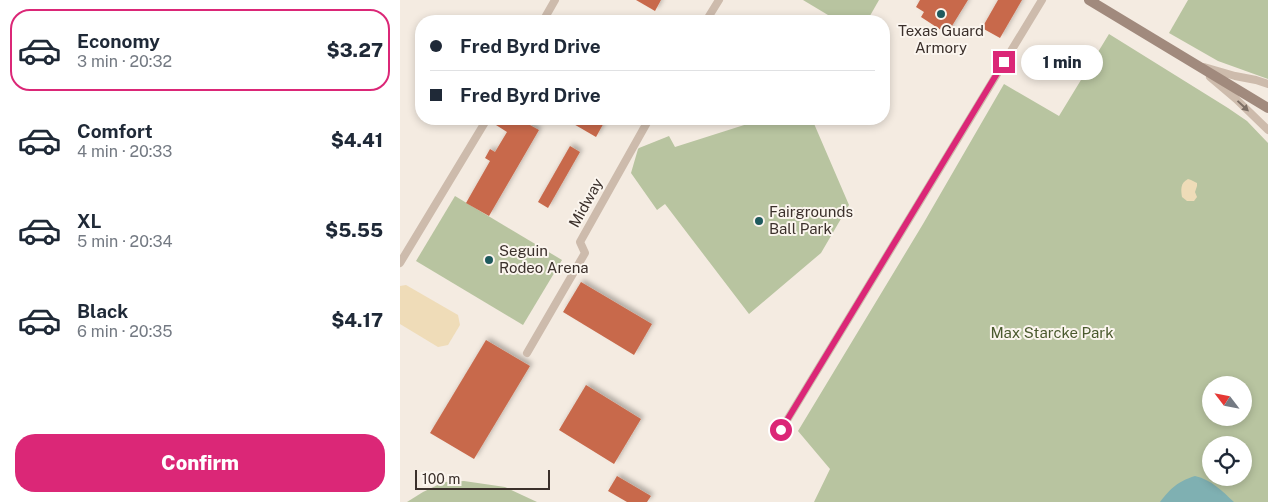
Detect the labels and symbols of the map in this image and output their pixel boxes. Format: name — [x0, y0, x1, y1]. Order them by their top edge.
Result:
marker: Texas Guard Armory — [935, 8, 947, 20]
place label: Texas Guard Armory — [898, 22, 984, 56]
callout: 1 min — [1022, 44, 1104, 80]
route end — [993, 51, 1015, 73]
one-way arrow — [1237, 100, 1249, 112]
street label: Midway — [565, 175, 606, 230]
place label: Fairgrounds Ball Park — [769, 203, 853, 237]
marker: Fairgrounds Ball Park — [753, 215, 765, 227]
place label: Seguin Rodeo Arena — [499, 242, 589, 276]
marker: Seguin Rodeo Arena — [483, 254, 495, 266]
park label: Max Starcke Park — [990, 324, 1114, 341]
north arrow — [1202, 376, 1252, 426]
route start — [770, 419, 792, 441]
scale bar — [415, 467, 550, 490]

